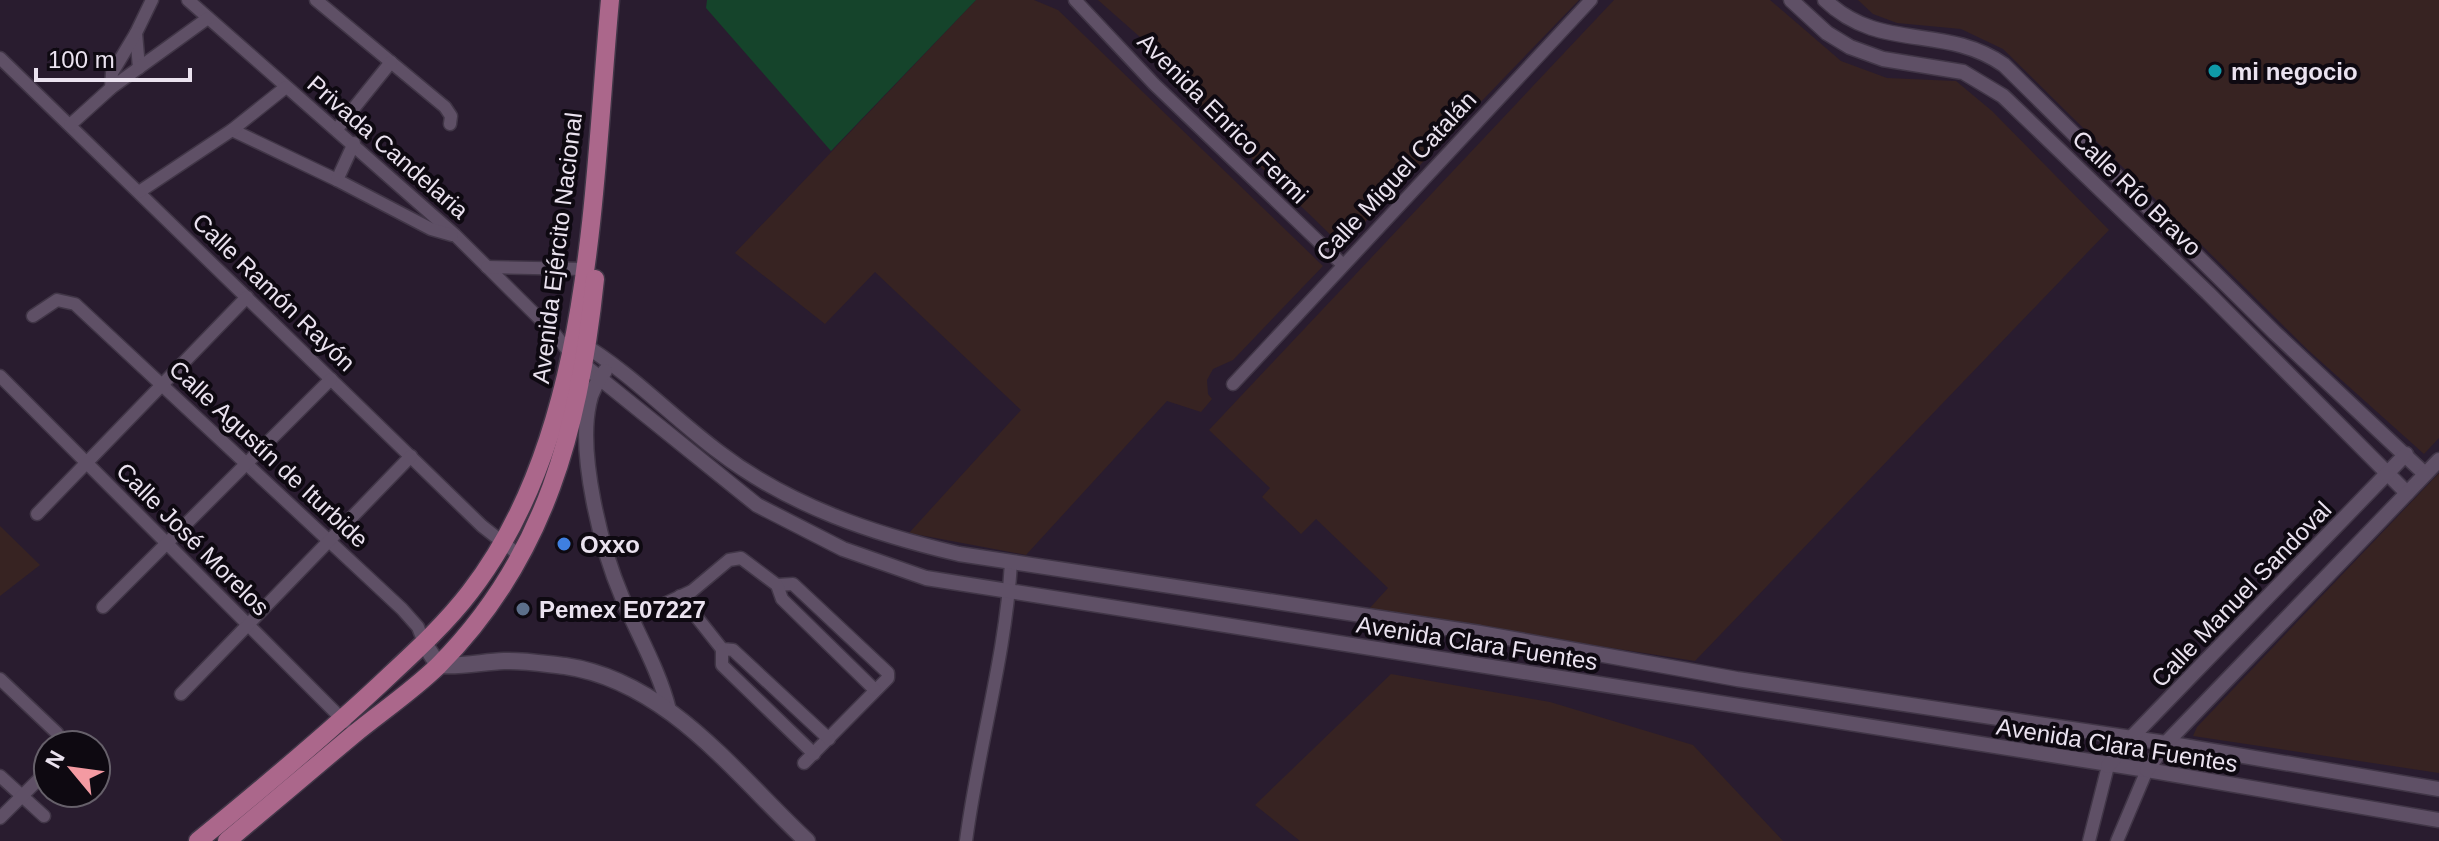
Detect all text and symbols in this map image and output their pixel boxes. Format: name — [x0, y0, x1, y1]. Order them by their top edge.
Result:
street label: Avenida Enrico Fermi — [1132, 27, 1314, 209]
scale bar — [36, 32, 190, 82]
text: 100 m — [48, 46, 115, 73]
place label: mi negocio — [2231, 58, 2358, 85]
marker: mi negocio — [2206, 62, 2224, 80]
street label: Privada Candelaria — [302, 70, 474, 225]
street label: Calle Miguel Catalán — [1311, 86, 1481, 266]
street label: Avenida Ejército Nacional — [527, 111, 587, 385]
street label: Calle Río Bravo — [2067, 125, 2207, 261]
street label: Calle Ramón Rayón — [187, 208, 361, 376]
street label: Calle Agustín de Iturbide — [164, 355, 374, 553]
street label: Calle José Morelos — [111, 457, 275, 621]
street label: Calle Manuel Sandoval — [2146, 496, 2336, 692]
place label: Oxxo — [580, 531, 640, 558]
marker: Oxxo — [555, 535, 573, 553]
place label: Pemex E07227 — [539, 596, 706, 623]
marker: Pemex E07227 — [514, 600, 532, 618]
street label: Avenida Clara Fuentes — [1355, 611, 1599, 675]
street label: Avenida Clara Fuentes — [1995, 713, 2239, 777]
north arrow — [32, 729, 112, 809]
text: N — [40, 747, 70, 773]

